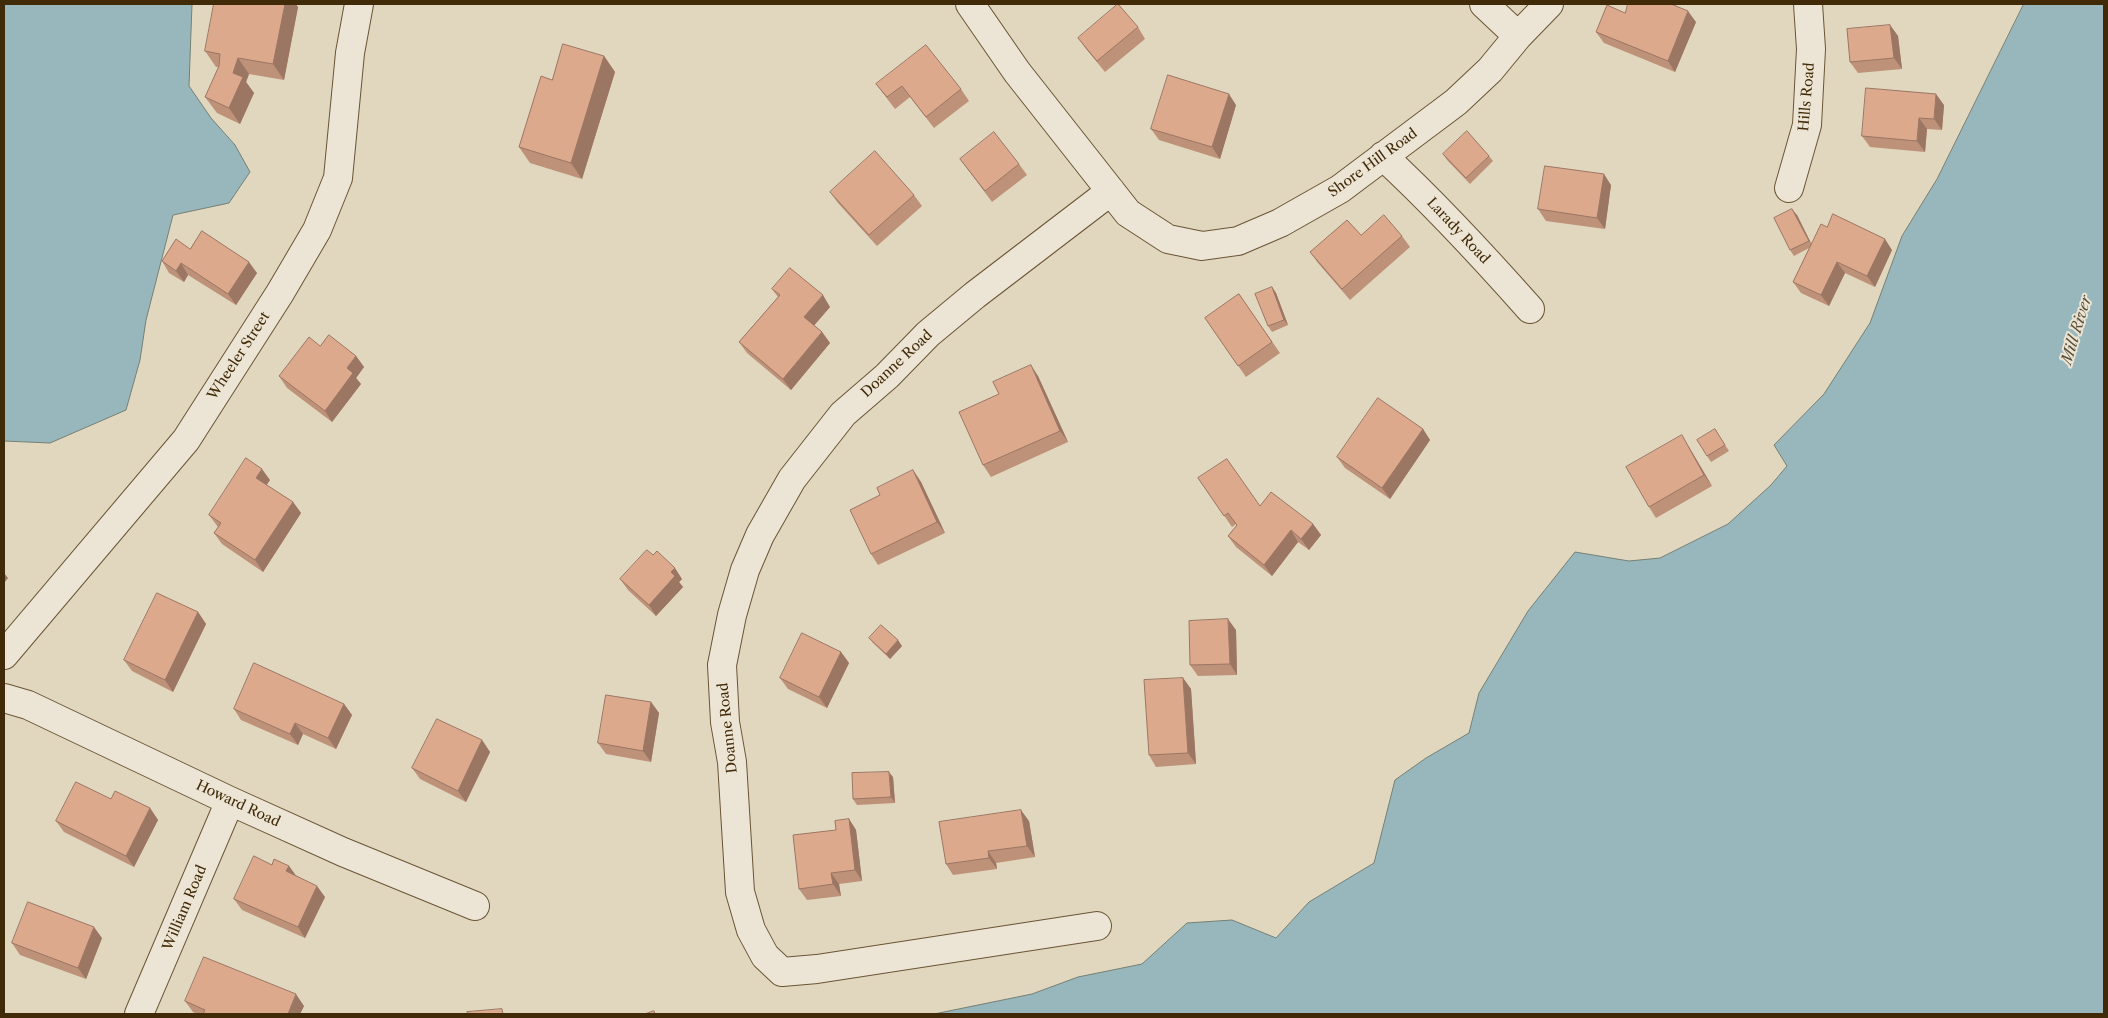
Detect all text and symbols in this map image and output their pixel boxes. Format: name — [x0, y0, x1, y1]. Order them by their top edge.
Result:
street label: Hills Road — [1796, 62, 1818, 132]
street label: Shore Hill Road — [1325, 125, 1421, 201]
street label: Larady Road — [1423, 194, 1493, 268]
water label: Mill River — [2058, 293, 2096, 367]
street label: Wheeler Street — [204, 309, 274, 403]
street label: Doanne Road — [858, 327, 936, 401]
street label: Doanne Road — [715, 682, 741, 774]
street label: Howard Road — [193, 777, 283, 831]
street label: William Road — [160, 863, 210, 953]

